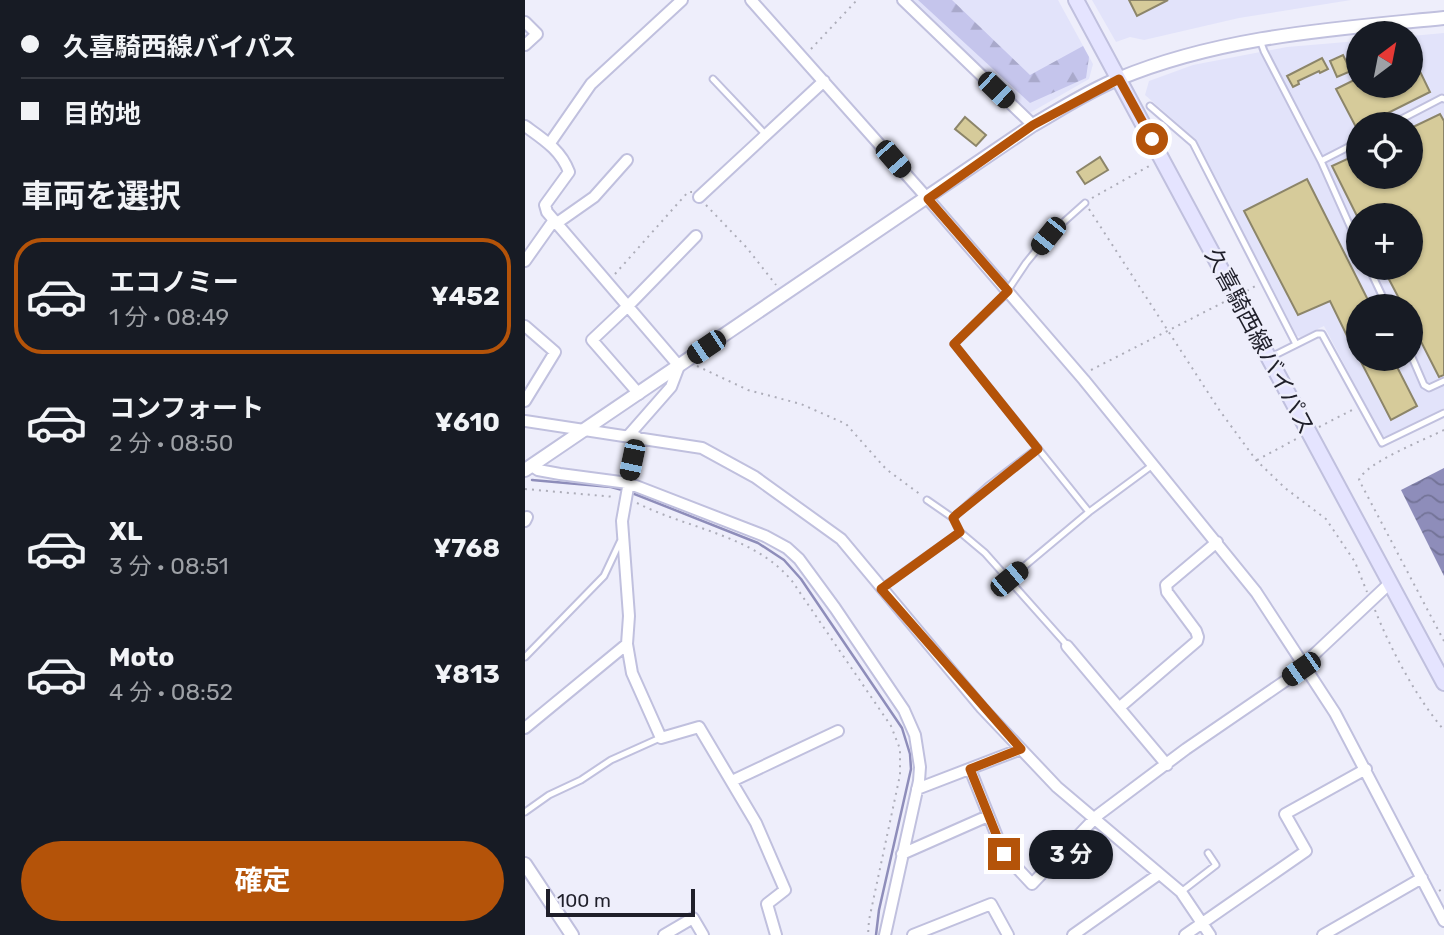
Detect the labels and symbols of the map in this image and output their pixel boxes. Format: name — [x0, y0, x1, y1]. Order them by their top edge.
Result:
north arrow — [1346, 21, 1423, 98]
car — [974, 68, 1019, 112]
route start — [1136, 123, 1168, 155]
car — [872, 136, 915, 182]
car — [1027, 213, 1070, 259]
street label: 久喜騎西線バイパス — [1199, 243, 1321, 439]
car — [683, 327, 730, 367]
car — [618, 437, 647, 483]
car — [987, 557, 1032, 601]
car — [1278, 648, 1325, 690]
callout: 3 分 — [1029, 830, 1113, 878]
route end — [988, 838, 1020, 870]
scale bar — [546, 886, 695, 918]

